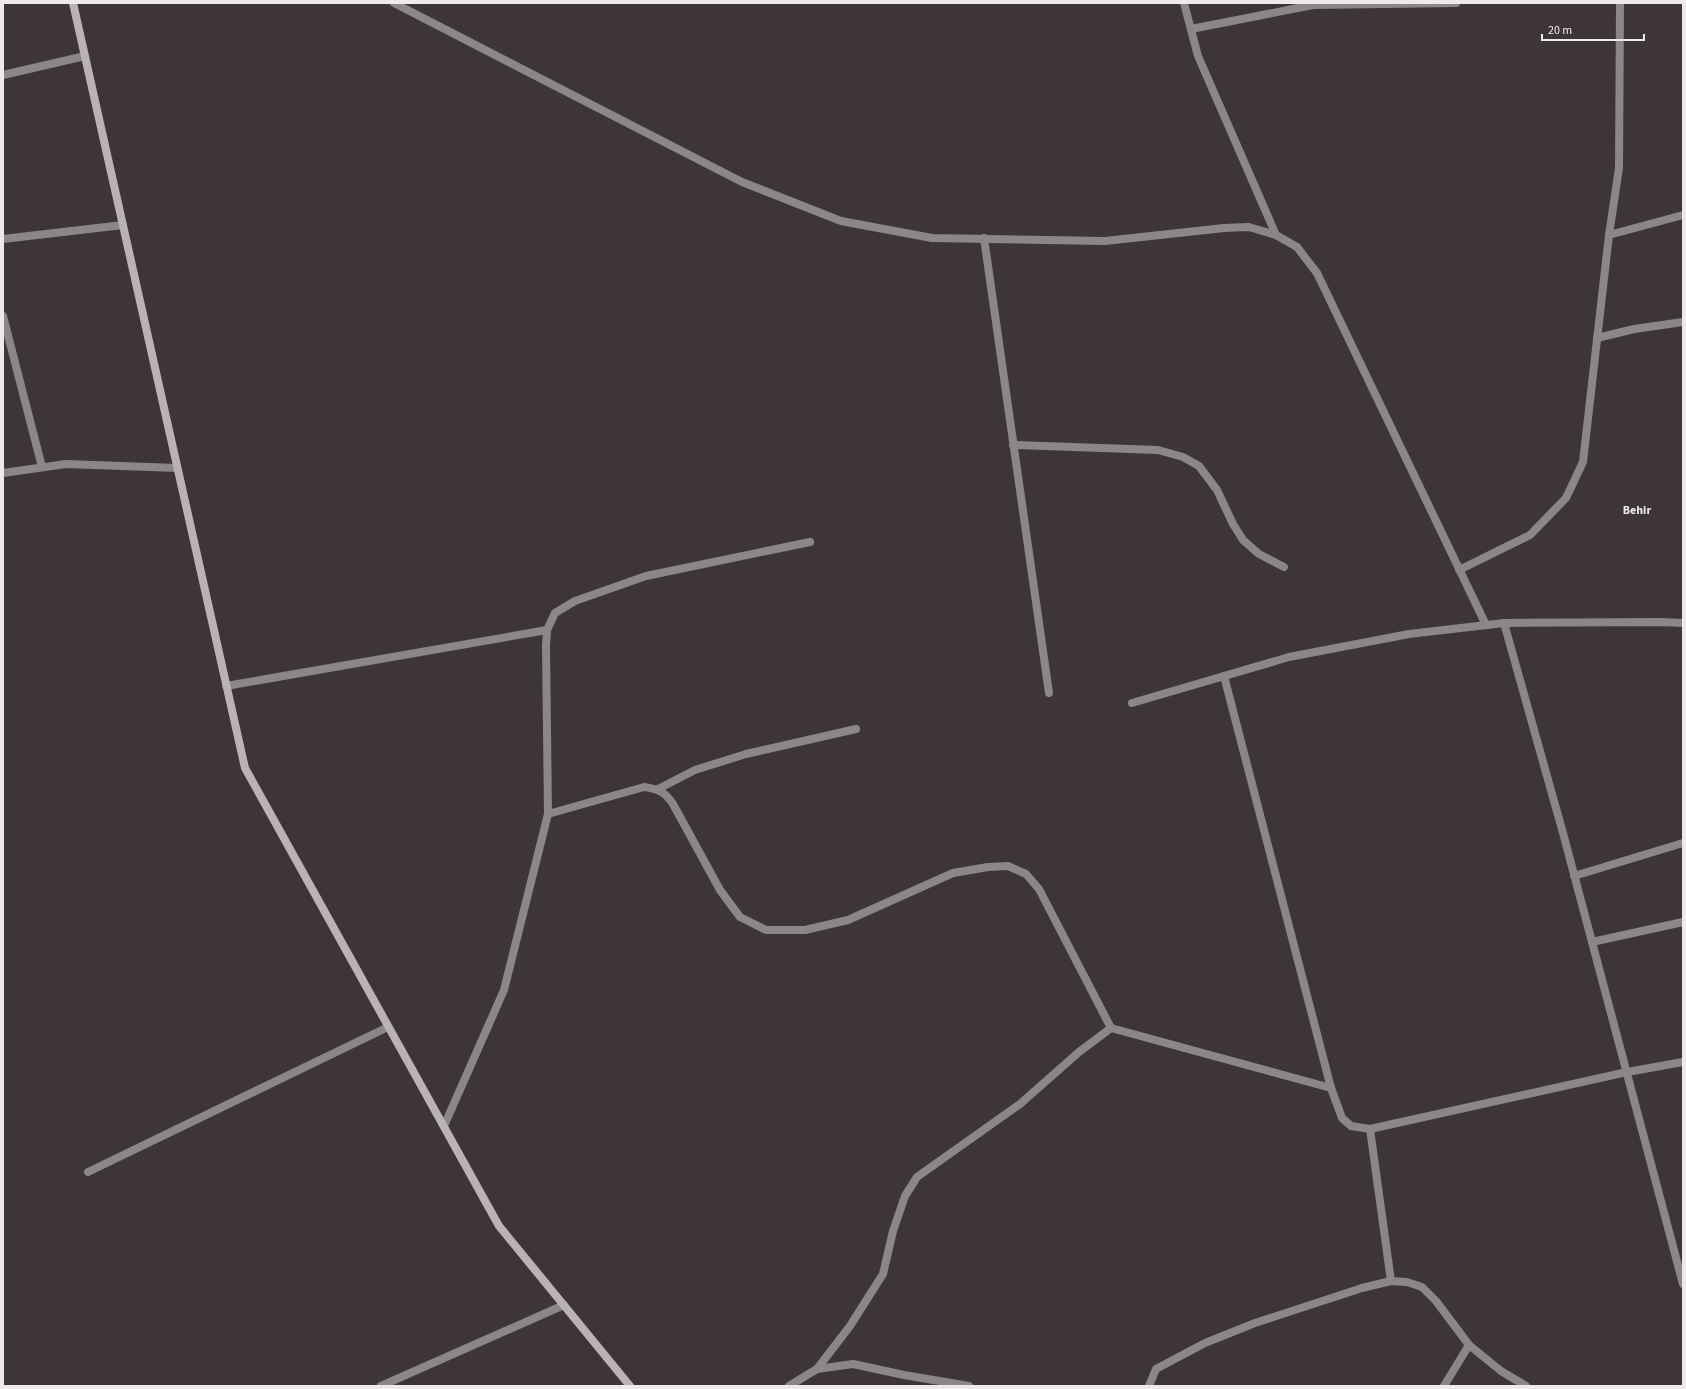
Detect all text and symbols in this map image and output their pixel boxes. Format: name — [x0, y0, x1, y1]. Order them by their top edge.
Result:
scale bar — [1542, 16, 1644, 42]
text: 20 m — [1548, 22, 1572, 39]
district label: Behir — [1623, 502, 1651, 519]

